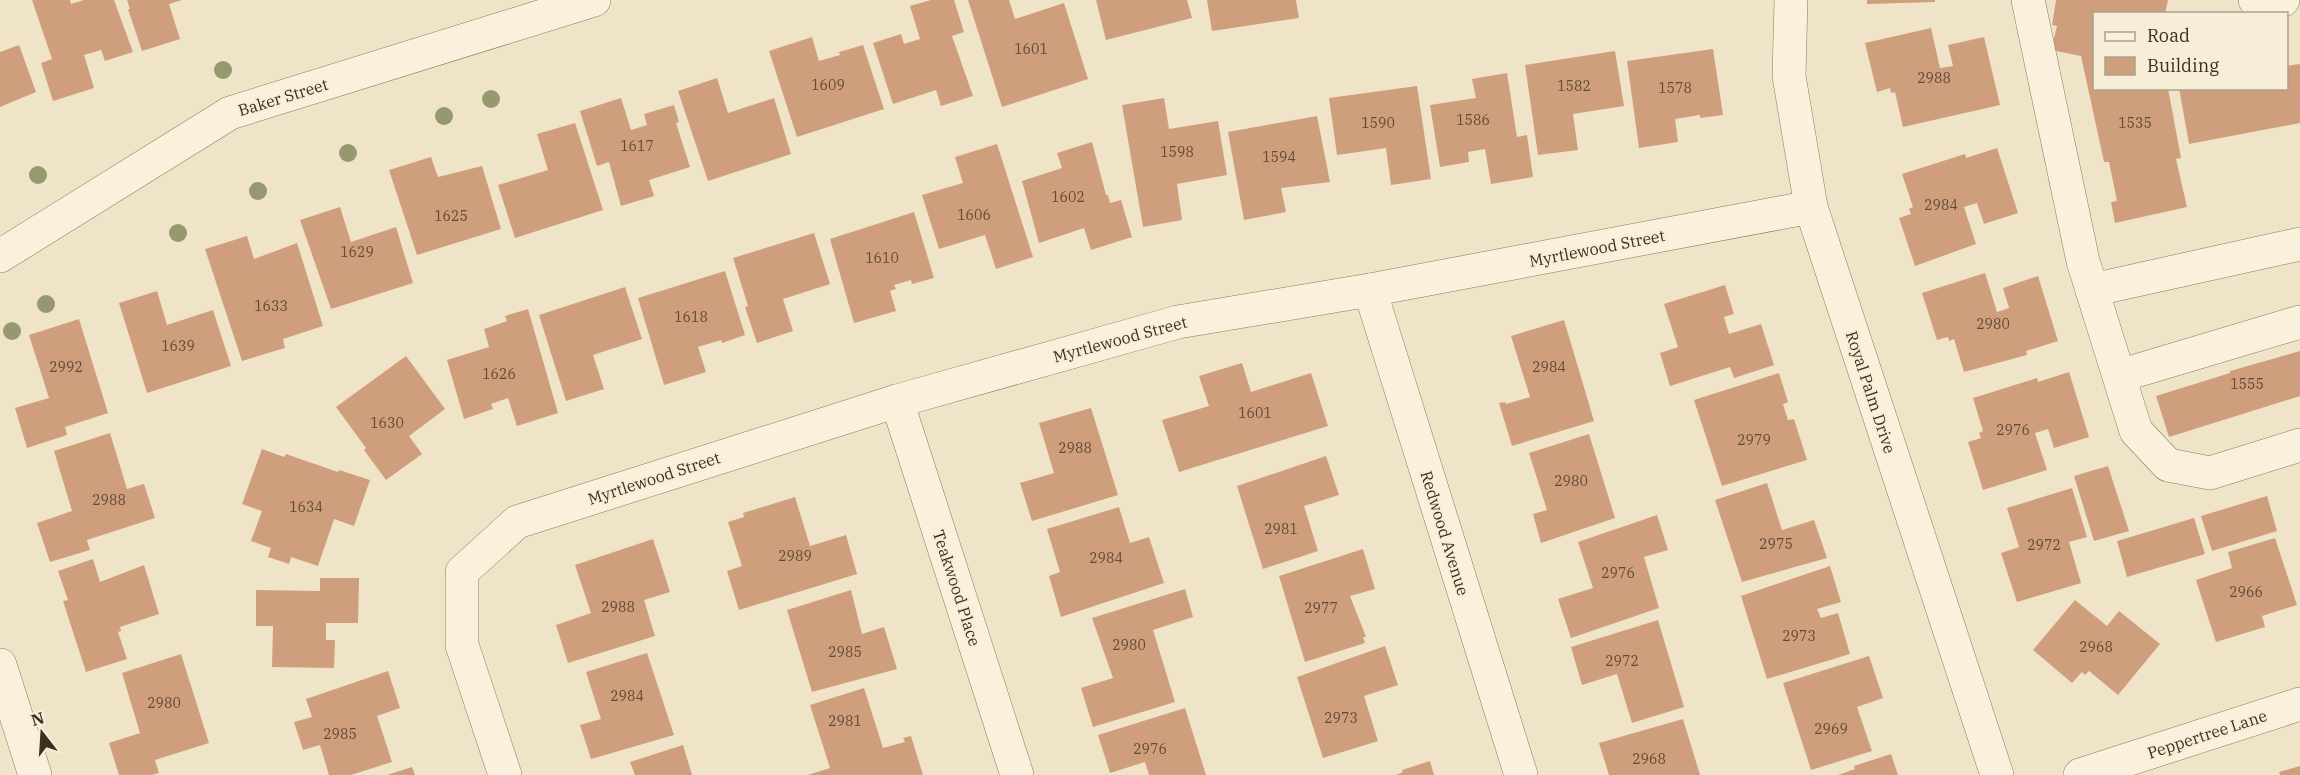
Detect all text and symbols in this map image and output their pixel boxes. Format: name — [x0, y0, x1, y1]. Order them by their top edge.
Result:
legend — [2093, 12, 2288, 90]
text: Road — [2147, 24, 2190, 47]
house number: 1601 — [1014, 40, 1048, 58]
text: Building — [2147, 54, 2219, 77]
house number: 2988 — [1917, 69, 1951, 87]
street label: Baker Street — [236, 74, 331, 120]
house number: 1609 — [811, 76, 845, 94]
house number: 1582 — [1557, 77, 1591, 95]
house number: 1578 — [1658, 79, 1692, 97]
house number: 1586 — [1456, 111, 1490, 129]
house number: 1590 — [1361, 114, 1395, 132]
house number: 1535 — [2118, 114, 2152, 132]
house number: 1617 — [620, 137, 654, 155]
house number: 1598 — [1160, 143, 1194, 161]
house number: 1594 — [1262, 148, 1296, 166]
house number: 1602 — [1051, 188, 1085, 206]
house number: 2984 — [1924, 196, 1958, 214]
house number: 1606 — [957, 206, 991, 224]
house number: 1625 — [434, 207, 468, 225]
street label: Myrtlewood Street — [1527, 225, 1667, 271]
house number: 1629 — [340, 243, 374, 261]
house number: 1610 — [865, 249, 899, 267]
house number: 1633 — [254, 297, 288, 315]
house number: 1618 — [674, 308, 708, 326]
street label: Myrtlewood Street — [1051, 311, 1189, 366]
house number: 2980 — [1976, 315, 2010, 333]
street label: Royal Palm Drive — [1842, 328, 1900, 456]
house number: 1639 — [161, 337, 195, 355]
house number: 2992 — [49, 358, 83, 376]
house number: 2984 — [1532, 358, 1566, 376]
house number: 1626 — [482, 365, 516, 383]
house number: 1555 — [2230, 375, 2264, 393]
house number: 1601 — [1238, 404, 1272, 422]
house number: 1630 — [370, 414, 404, 432]
house number: 2976 — [1996, 421, 2030, 439]
house number: 2979 — [1737, 431, 1771, 449]
house number: 2988 — [1058, 439, 1092, 457]
street label: Myrtlewood Street — [585, 447, 723, 509]
street label: Redwood Avenue — [1417, 468, 1473, 598]
house number: 2980 — [1554, 472, 1588, 490]
house number: 2988 — [92, 491, 126, 509]
house number: 1634 — [289, 498, 323, 516]
house number: 2981 — [1264, 520, 1298, 538]
street label: Teakwood Place — [929, 527, 985, 649]
house number: 2975 — [1759, 535, 1793, 553]
house number: 2972 — [2027, 536, 2061, 554]
house number: 2989 — [778, 547, 812, 565]
house number: 2984 — [1089, 549, 1123, 567]
house number: 2976 — [1601, 564, 1635, 582]
house number: 2966 — [2229, 583, 2263, 601]
house number: 2988 — [601, 598, 635, 616]
house number: 2977 — [1304, 599, 1338, 617]
house number: 2973 — [1782, 627, 1816, 645]
house number: 2980 — [1112, 636, 1146, 654]
house number: 2968 — [2079, 638, 2113, 656]
house number: 2985 — [828, 643, 862, 661]
house number: 2972 — [1605, 652, 1639, 670]
house number: 2984 — [610, 687, 644, 705]
house number: 2980 — [147, 694, 181, 712]
north arrow — [12, 703, 72, 763]
street label: Peppertree Lane — [2145, 705, 2269, 763]
text: N — [29, 707, 47, 730]
house number: 2973 — [1324, 709, 1358, 727]
house number: 2981 — [828, 712, 862, 730]
house number: 2969 — [1814, 720, 1848, 738]
house number: 2985 — [323, 725, 357, 743]
house number: 2976 — [1133, 740, 1167, 758]
house number: 2968 — [1632, 750, 1666, 768]

